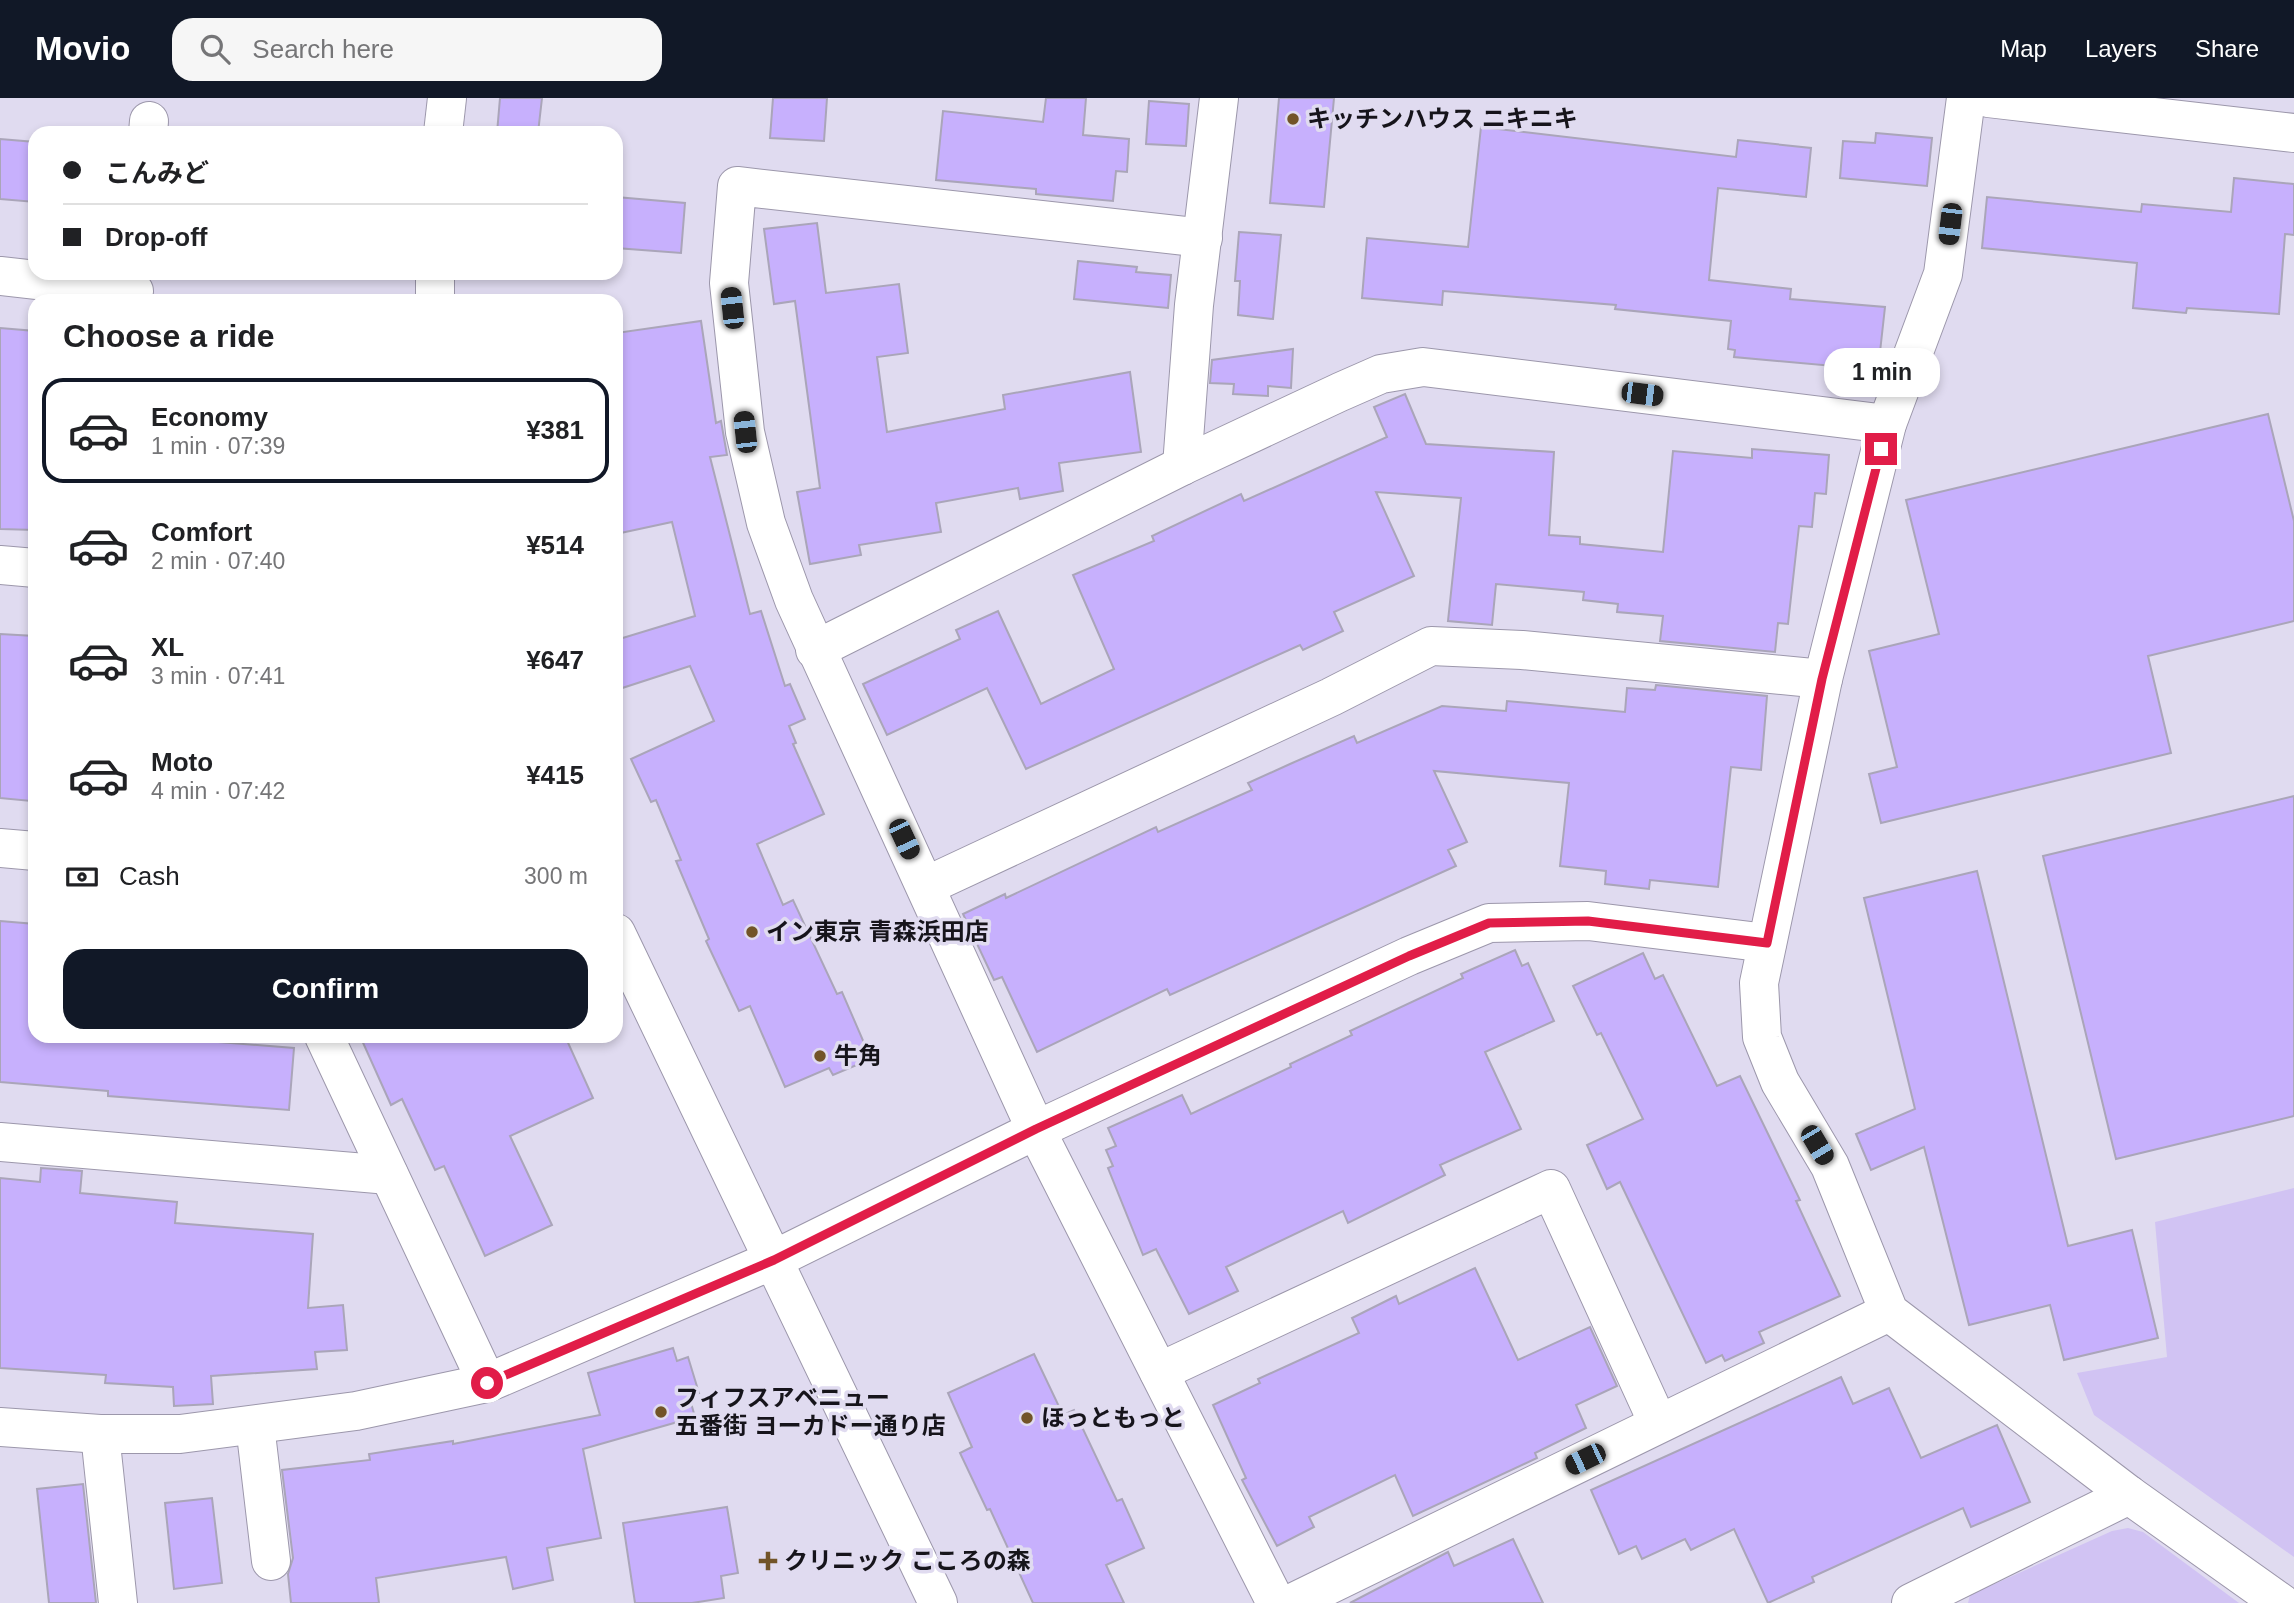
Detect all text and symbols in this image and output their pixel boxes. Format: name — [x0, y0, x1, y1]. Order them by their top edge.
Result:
search box — [172, 18, 662, 81]
text: Movio — [35, 30, 130, 67]
icon: search — [196, 30, 234, 68]
text: Search here — [252, 34, 394, 64]
text: Map — [2000, 35, 2047, 62]
text: Layers — [2085, 35, 2157, 62]
text: Share — [2195, 35, 2259, 62]
place label: キッチンハウス ニキニキ — [1307, 105, 1578, 132]
marker: キッチンハウス ニキニキ — [1285, 111, 1301, 127]
text: こんみど — [105, 158, 209, 188]
car — [1938, 202, 1963, 246]
text: Drop-off — [105, 222, 208, 252]
car — [720, 286, 745, 330]
text: Choose a ride — [63, 318, 275, 354]
callout: 1 min — [1823, 348, 1939, 396]
text: 1 min — [1852, 359, 1912, 385]
car — [1620, 381, 1665, 407]
icon: car — [67, 399, 130, 462]
text: Economy — [151, 402, 268, 432]
car — [733, 410, 758, 454]
text: ¥381 — [526, 415, 584, 445]
text: 1 min · 07:39 — [151, 433, 285, 459]
route end — [1865, 433, 1897, 465]
icon: car — [67, 514, 130, 577]
text: Comfort — [151, 517, 252, 547]
text: ¥514 — [526, 530, 584, 560]
text: 2 min · 07:40 — [151, 548, 285, 574]
icon: car — [67, 629, 130, 692]
text: XL — [151, 632, 184, 662]
text: ¥647 — [526, 645, 584, 675]
text: 3 min · 07:41 — [151, 663, 285, 689]
icon: car — [67, 744, 130, 807]
text: Moto — [151, 747, 213, 777]
text: ¥415 — [526, 760, 584, 790]
text: 4 min · 07:42 — [151, 778, 285, 804]
car — [886, 816, 923, 862]
icon: cash — [63, 858, 101, 896]
text: Cash — [119, 861, 180, 891]
text: 300 m — [524, 863, 588, 889]
place label: イン東京 青森浜田店 — [766, 918, 989, 945]
marker: イン東京 青森浜田店 — [744, 924, 760, 940]
button: Confirm — [63, 949, 588, 1029]
place label: 牛角 — [834, 1042, 882, 1069]
marker: 牛角 — [812, 1048, 828, 1064]
car — [1798, 1122, 1837, 1168]
route start — [471, 1367, 503, 1399]
place label: フィフスアベニュー 五番街 ヨーカドー通り店 — [675, 1384, 946, 1439]
marker: フィフスアベニュー 五番街 ヨーカドー通り店 — [653, 1404, 669, 1420]
place label: ほっともっと — [1041, 1404, 1185, 1431]
marker: ほっともっと — [1019, 1410, 1035, 1426]
car — [1562, 1440, 1609, 1478]
place label: クリニック こころの森 — [784, 1547, 1031, 1574]
marker: クリニック こころの森 — [758, 1551, 778, 1571]

